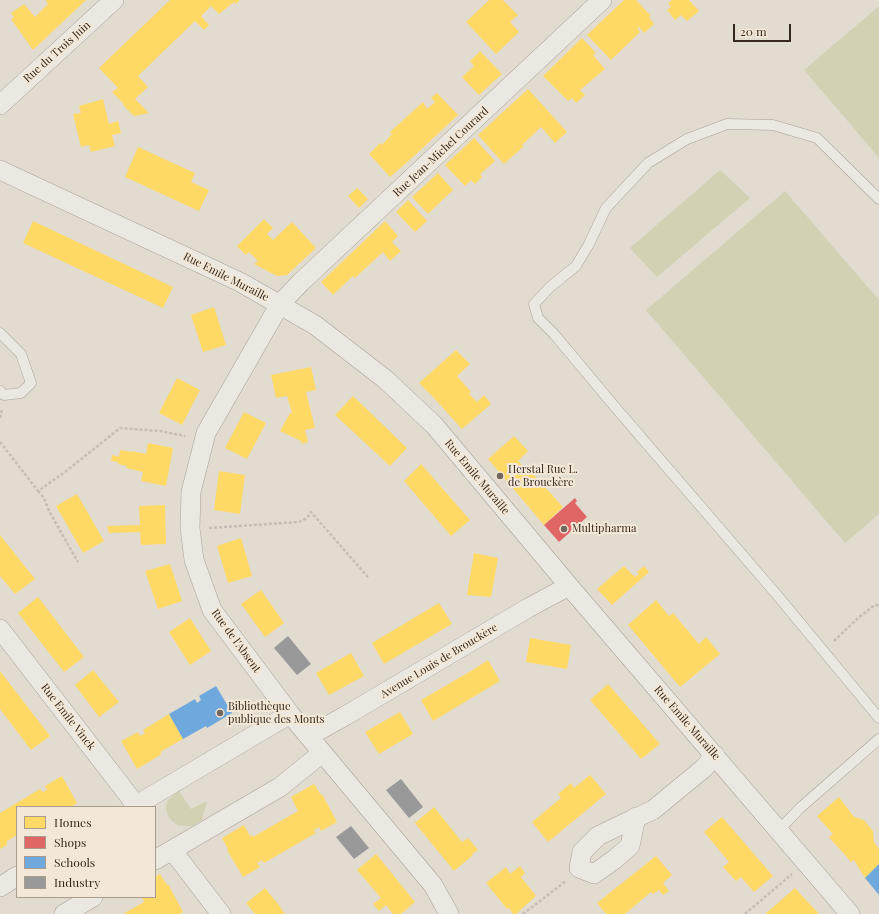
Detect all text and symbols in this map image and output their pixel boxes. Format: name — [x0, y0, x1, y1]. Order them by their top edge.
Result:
scale bar — [735, 16, 793, 42]
street label: Rue du Trois Juin — [21, 19, 93, 85]
text: 20 m — [740, 23, 767, 39]
street label: Rue Jean-Michel Courard — [391, 104, 491, 200]
street label: Rue Emile Muraille — [181, 250, 271, 304]
street label: Rue Emile Muraille — [442, 437, 512, 517]
place label: Herstal Rue L. de Brouckère — [508, 463, 578, 489]
marker: Herstal Rue L. de Brouckère — [495, 471, 505, 481]
place label: Multipharma — [572, 522, 637, 536]
marker: Multipharma — [559, 524, 569, 534]
street label: Rue de l'Absent — [209, 607, 263, 675]
street label: Avenue Louis de Brouckère — [378, 621, 500, 701]
street label: Rue Emile Vinck — [38, 681, 98, 753]
street label: Rue Emile Muraille — [651, 683, 723, 763]
place label: Bibliothèque publique des Monts — [228, 700, 325, 726]
marker: Bibliothèque publique des Monts — [215, 708, 225, 718]
legend — [16, 806, 156, 898]
text: Homes — [54, 814, 92, 830]
text: Shops — [54, 834, 86, 850]
text: Schools — [54, 854, 95, 870]
text: Industry — [54, 874, 100, 890]

